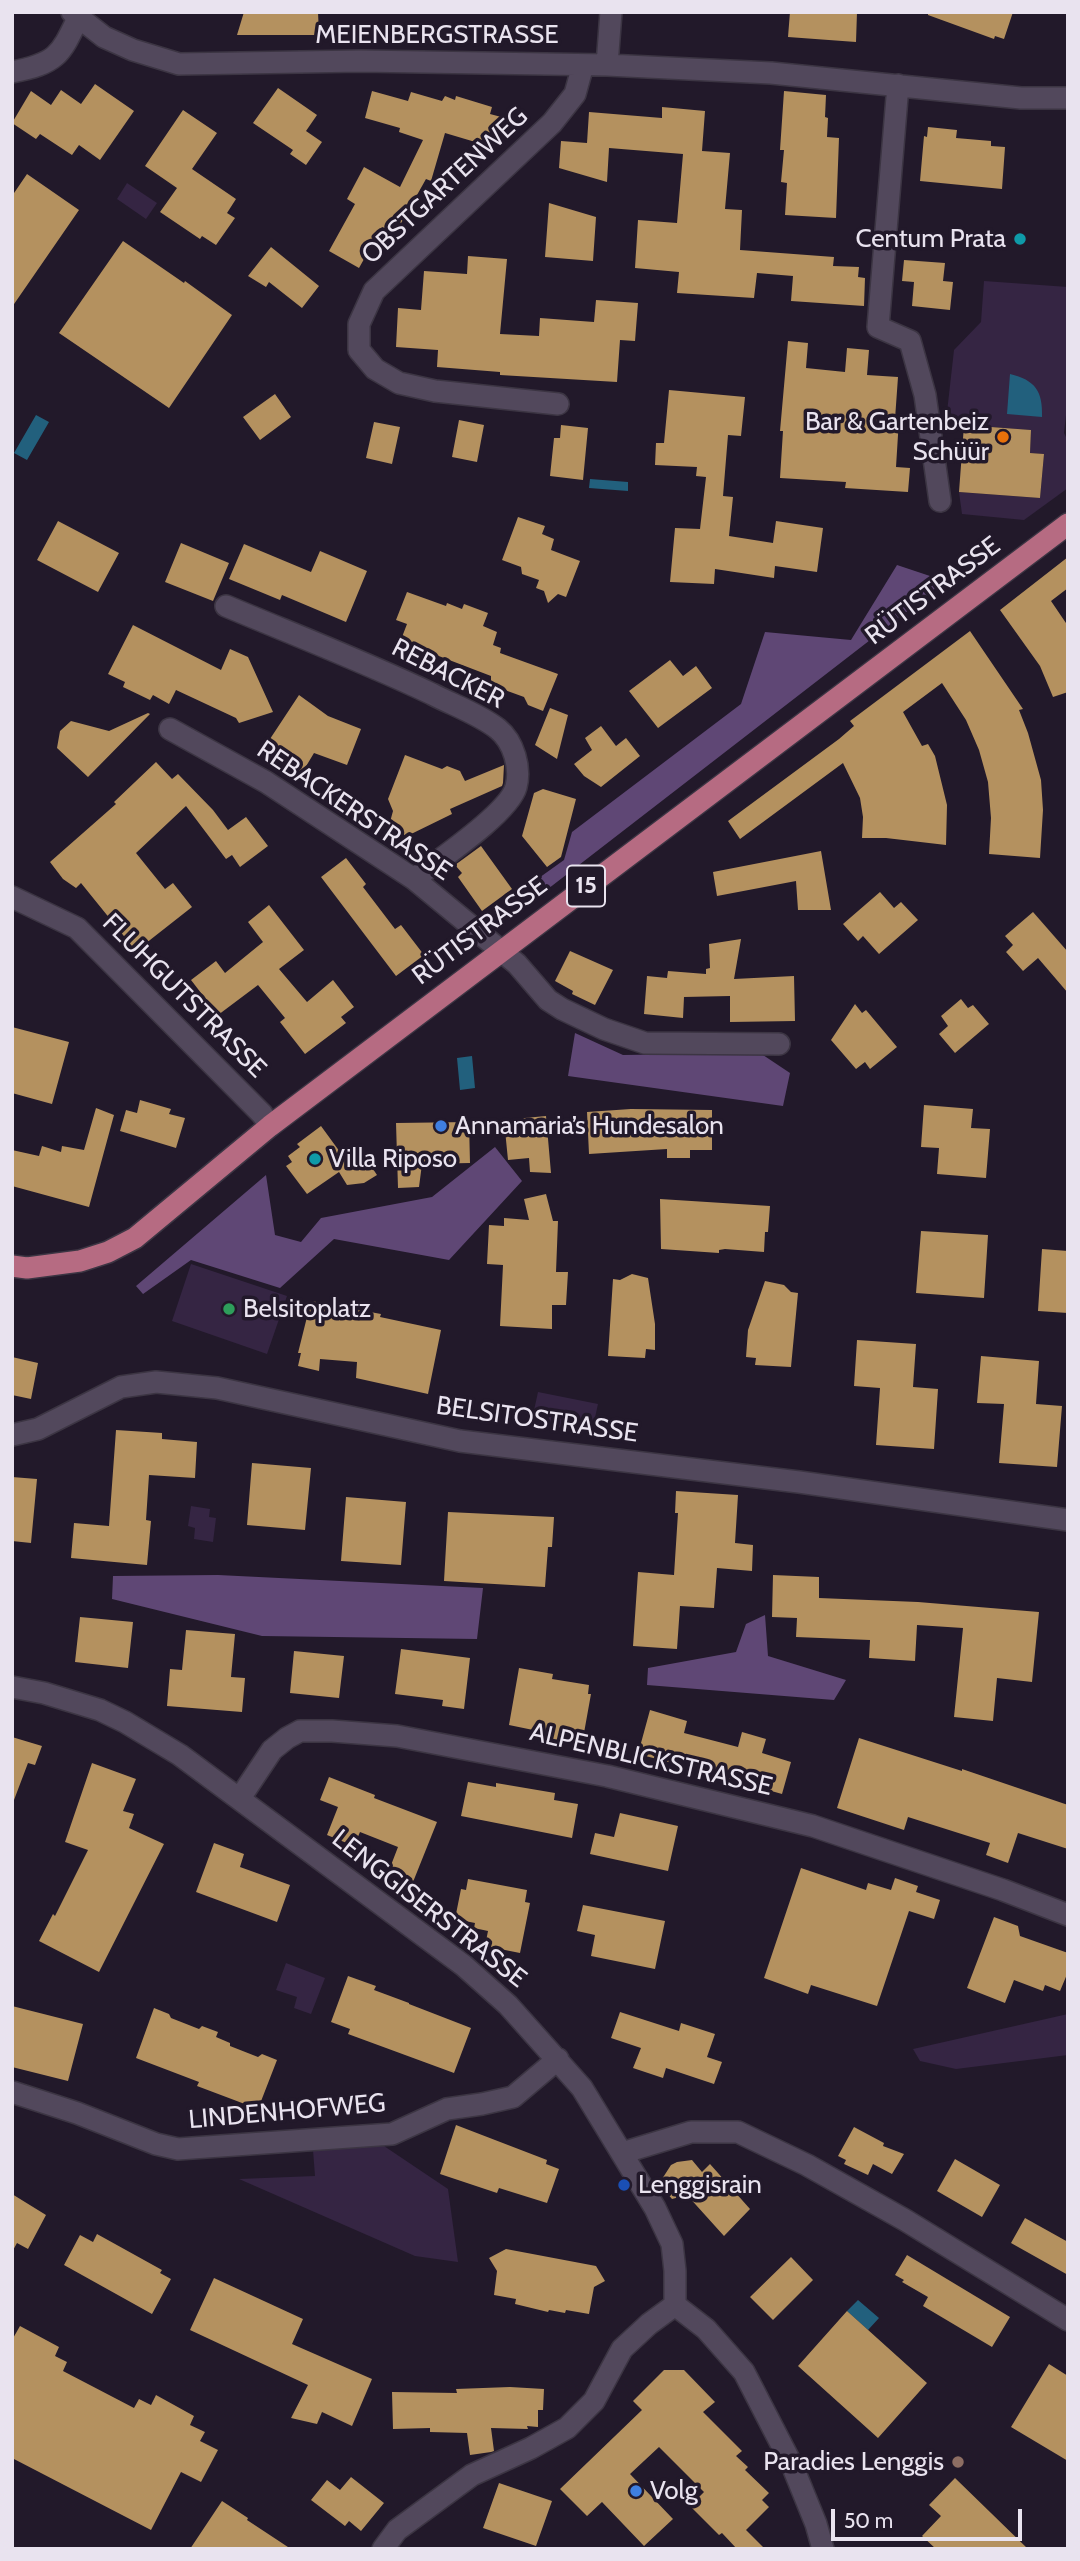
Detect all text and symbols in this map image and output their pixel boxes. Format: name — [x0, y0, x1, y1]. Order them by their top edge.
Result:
street label: MEIENBERGSTRASSE — [315, 19, 559, 51]
street label: OBSTGARTENWEG — [356, 101, 534, 271]
place label: Centum Prata — [856, 223, 1006, 255]
marker: Centum Prata — [1012, 231, 1028, 247]
place label: Bar & Gartenbeiz Schüür — [805, 406, 989, 467]
marker: Bar & Gartenbeiz Schüür — [995, 429, 1011, 445]
street label: RÜTISTRASSE — [860, 530, 1006, 652]
street label: REBACKER — [387, 632, 509, 716]
street label: REBACKERSTRASSE — [251, 734, 457, 888]
road number: 15 — [567, 866, 605, 906]
street label: RÜTISTRASSE — [407, 870, 553, 992]
street label: FLUHGUTSTRASSE — [96, 908, 272, 1084]
place label: Annamaria’s Hundesalon — [455, 1110, 724, 1142]
marker: Annamaria’s Hundesalon — [433, 1118, 449, 1134]
place label: Villa Riposo — [329, 1143, 457, 1175]
marker: Villa Riposo — [307, 1151, 323, 1167]
place label: Belsitoplatz — [243, 1293, 371, 1325]
marker: Belsitoplatz — [221, 1301, 237, 1317]
street label: BELSITOSTRASSE — [434, 1390, 640, 1450]
street label: ALPENBLICKSTRASSE — [527, 1717, 775, 1803]
street label: LENGGISERSTRASSE — [326, 1823, 532, 1995]
street label: LINDENHOFWEG — [187, 2088, 387, 2136]
place label: Lenggisrain — [638, 2169, 762, 2201]
marker: Lenggisrain — [616, 2177, 632, 2193]
place label: Paradies Lenggis — [763, 2446, 944, 2478]
marker: Paradies Lenggis — [950, 2454, 966, 2470]
place label: Volg — [650, 2475, 698, 2507]
marker: Volg — [628, 2483, 644, 2499]
scale bar — [835, 2494, 1026, 2538]
text: 50 m — [844, 2508, 893, 2533]

